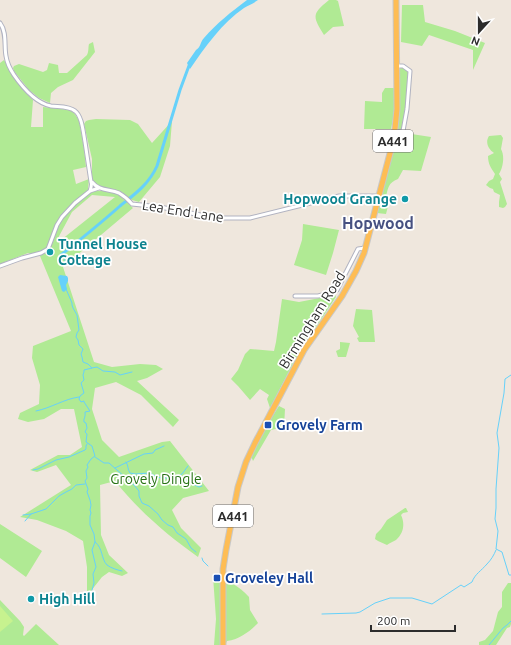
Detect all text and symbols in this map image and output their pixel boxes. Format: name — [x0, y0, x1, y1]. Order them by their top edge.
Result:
north arrow — [459, 12, 499, 52]
text: N — [469, 34, 481, 48]
road number: A441 — [373, 130, 413, 152]
place label: Hopwood Grange — [283, 191, 397, 207]
marker: Hopwood Grange — [400, 194, 410, 204]
street label: Lea End Lane — [141, 197, 225, 225]
district label: Hopwood — [342, 214, 414, 232]
place label: Tunnel House Cottage — [58, 236, 147, 268]
marker: Tunnel House Cottage — [45, 247, 55, 257]
street label: Birmingham Road — [276, 268, 348, 372]
place label: Grovely Farm — [276, 417, 363, 433]
marker: Grovely Farm — [263, 420, 273, 430]
park label: Grovely Dingle — [110, 471, 202, 487]
road number: A441 — [213, 505, 253, 527]
place label: Groveley Hall — [225, 570, 313, 586]
marker: Groveley Hall — [212, 573, 222, 583]
place label: High Hill — [39, 591, 95, 607]
marker: High Hill — [26, 594, 36, 604]
scale bar — [371, 607, 455, 633]
text: 200 m — [377, 614, 410, 627]

